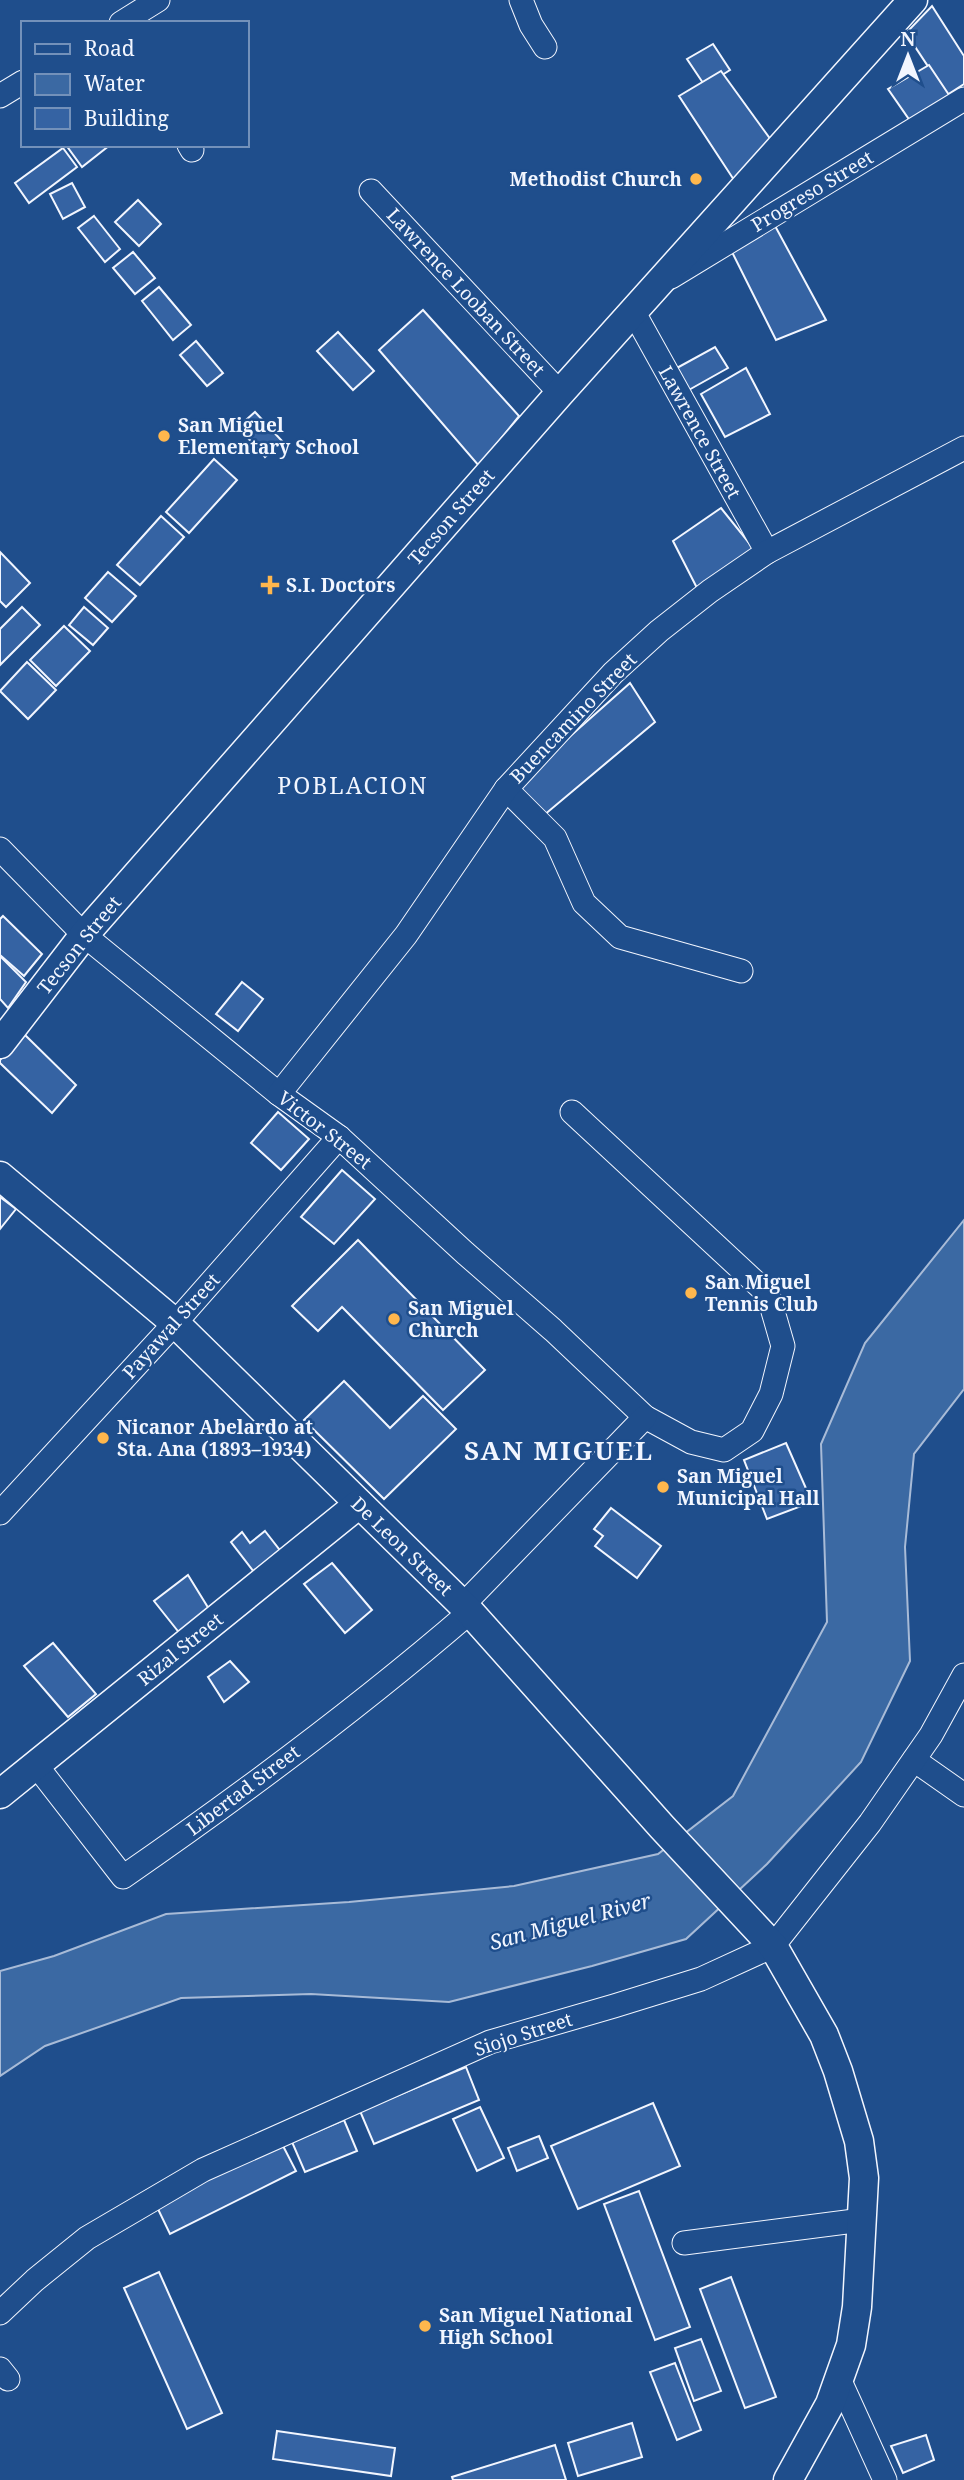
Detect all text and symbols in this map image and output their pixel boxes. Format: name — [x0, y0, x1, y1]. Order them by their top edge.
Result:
legend — [21, 21, 248, 147]
north arrow — [873, 21, 943, 91]
text: N — [901, 26, 916, 52]
text: Road — [84, 34, 135, 62]
text: Water — [84, 69, 145, 97]
text: Building — [84, 104, 169, 132]
street label: Progreso Street — [746, 144, 878, 238]
place label: Methodist Church — [510, 166, 682, 192]
marker: Methodist Church — [688, 171, 704, 187]
street label: Lawrence Looban Street — [381, 202, 551, 382]
street label: Lawrence Street — [653, 361, 747, 503]
place label: San Miguel Elementary School — [178, 412, 359, 460]
marker: San Miguel Elementary School — [156, 428, 172, 444]
street label: Tecson Street — [402, 463, 500, 571]
place label: S.I. Doctors — [286, 572, 395, 598]
marker: S.I. Doctors — [260, 575, 280, 595]
street label: Buencamino Street — [504, 647, 642, 789]
district label: POBLACION — [277, 769, 429, 801]
street label: Tecson Street — [31, 890, 127, 1000]
street label: Victor Street — [273, 1085, 378, 1175]
street label: Payawal Street — [116, 1267, 226, 1385]
place label: San Miguel Tennis Club — [705, 1269, 818, 1317]
marker: San Miguel Tennis Club — [683, 1285, 699, 1301]
place label: San Miguel Church — [408, 1295, 514, 1343]
marker: San Miguel Church — [386, 1311, 402, 1327]
place label: Nicanor Abelardo at Sta. Ana (1893–1934) — [117, 1414, 313, 1462]
marker: Nicanor Abelardo at Sta. Ana (1893–1934) — [95, 1430, 111, 1446]
district label: SAN MIGUEL — [464, 1432, 654, 1468]
place label: San Miguel Municipal Hall — [677, 1463, 820, 1511]
marker: San Miguel Municipal Hall — [655, 1479, 671, 1495]
street label: De Leon Street — [345, 1491, 459, 1601]
street label: Rizal Street — [132, 1606, 228, 1691]
street label: Libertad Street — [181, 1739, 305, 1841]
water label: San Miguel River — [486, 1886, 654, 1956]
street label: Siojo Street — [470, 2006, 576, 2062]
place label: San Miguel National High School — [439, 2302, 633, 2350]
marker: San Miguel National High School — [417, 2318, 433, 2334]

